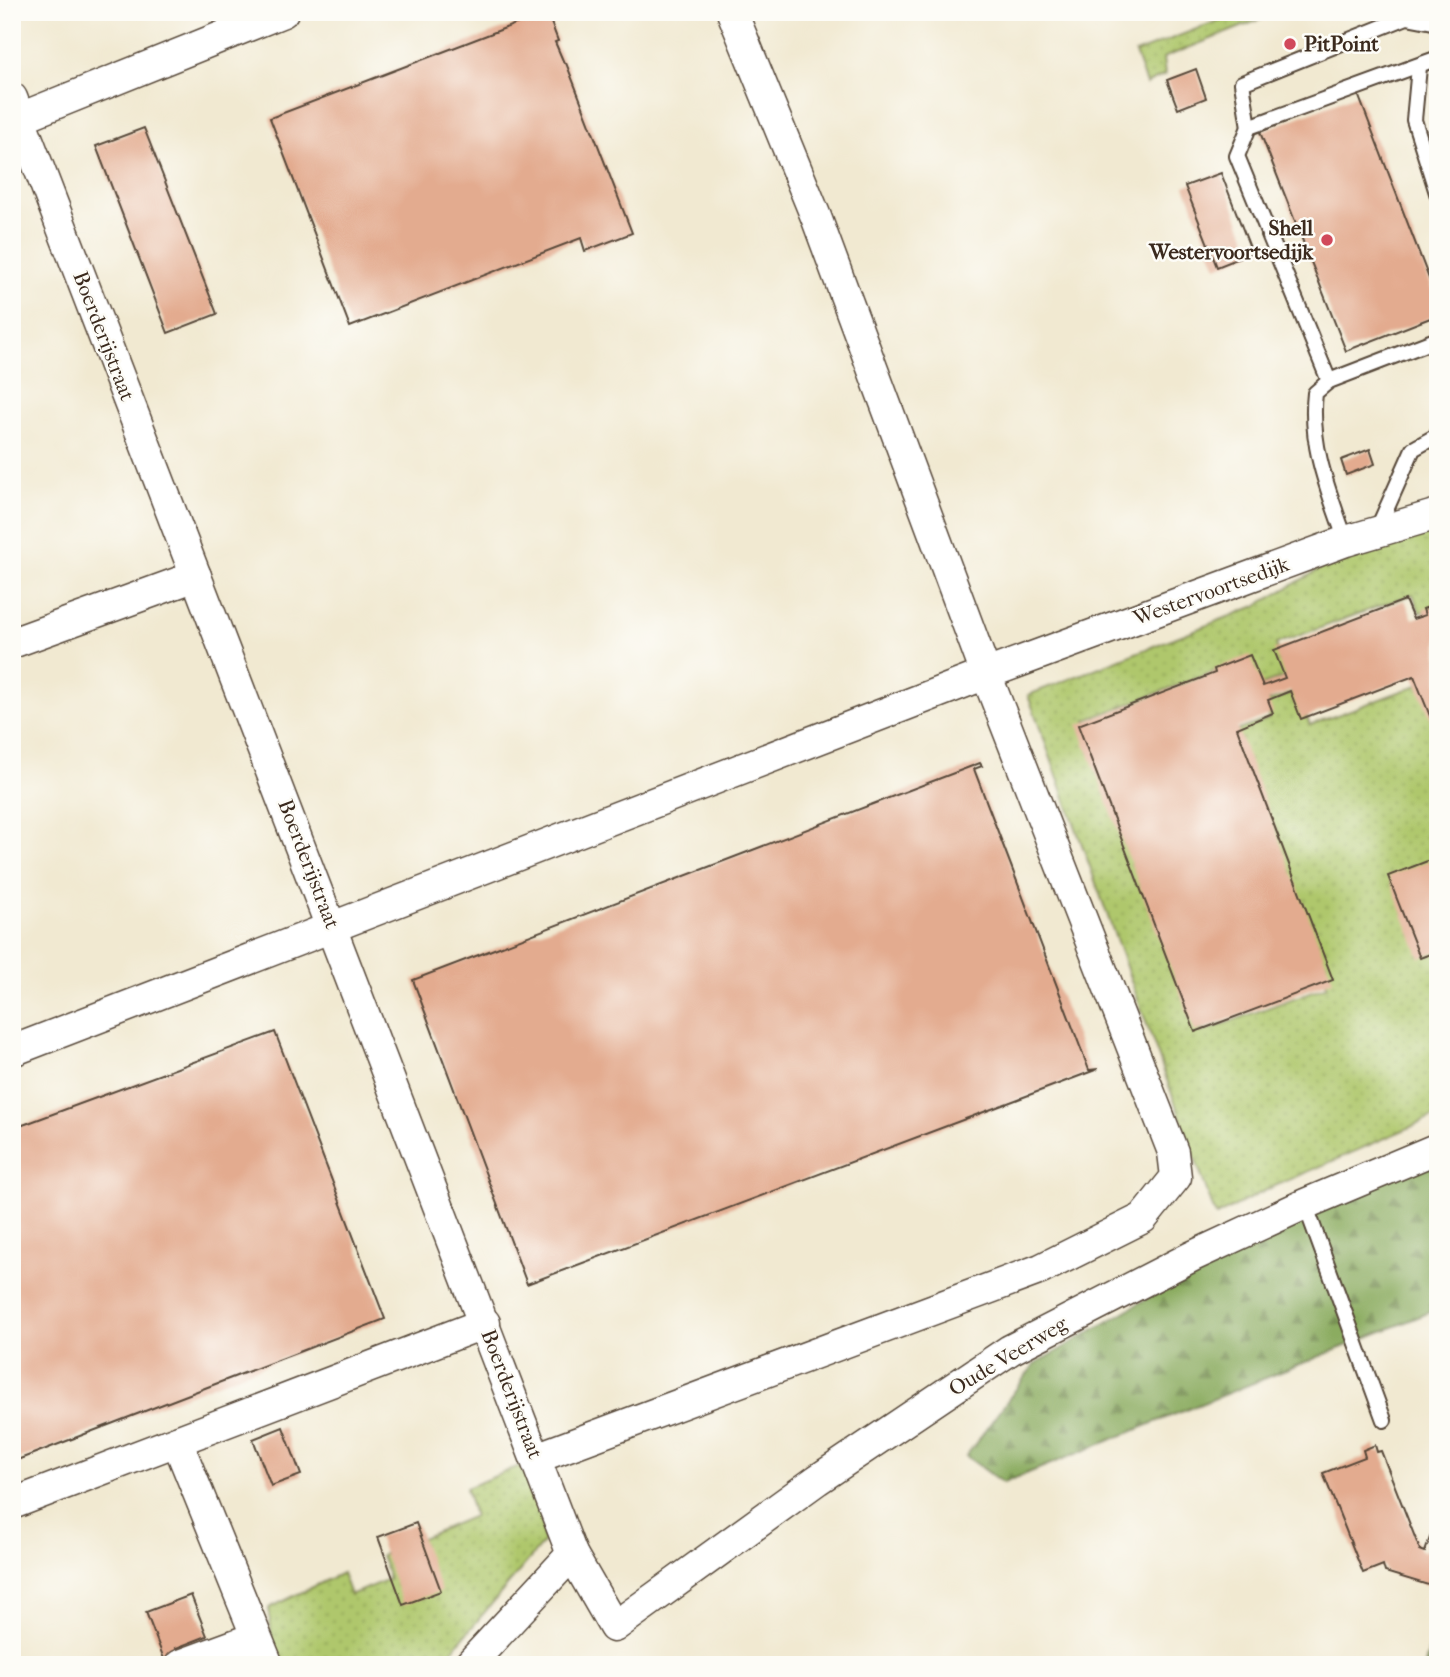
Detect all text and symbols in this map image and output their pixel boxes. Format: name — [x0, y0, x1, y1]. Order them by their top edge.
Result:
place label: PitPoint — [1304, 32, 1379, 56]
marker: PitPoint — [1282, 36, 1298, 52]
place label: Shell Westervoortsedijk — [1148, 216, 1314, 264]
marker: Shell Westervoortsedijk — [1319, 232, 1335, 248]
street label: Boerderijstraat — [68, 268, 140, 405]
street label: Westervoortsedijk — [1129, 552, 1292, 631]
street label: Boerderijstraat — [273, 796, 345, 933]
street label: Oude Veerweg — [944, 1311, 1072, 1401]
street label: Boerderijstraat — [476, 1326, 548, 1463]

